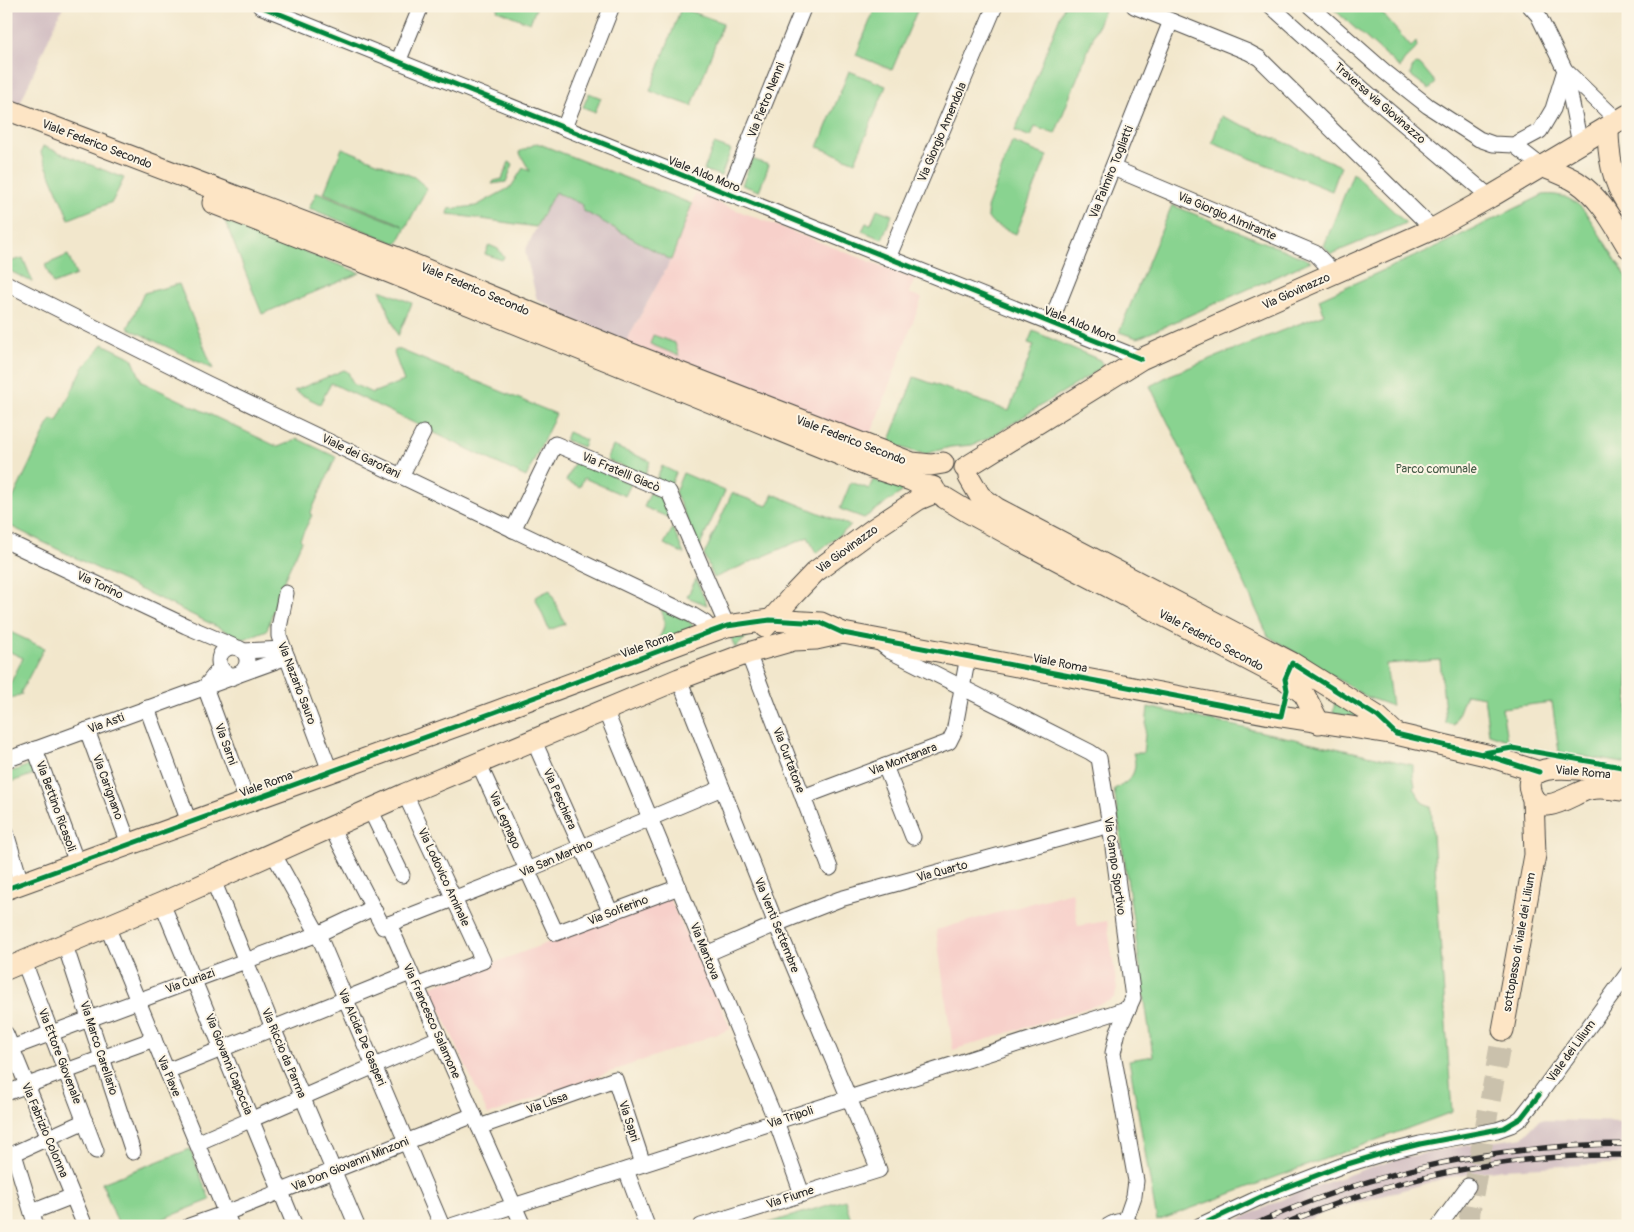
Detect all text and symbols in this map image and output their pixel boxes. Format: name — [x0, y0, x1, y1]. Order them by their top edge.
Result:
street label: Via Pietro Nenni — [745, 60, 788, 140]
street label: Traversa via Giovinazzo — [1331, 60, 1429, 148]
street label: Via Giorgio Amendola — [915, 80, 970, 184]
street label: Viale Federico Secondo — [40, 117, 155, 173]
street label: Via Palmiro Togliatti — [1086, 124, 1137, 221]
street label: Viale Aldo Moro — [665, 153, 743, 196]
street label: Via Giorgio Almirante — [1175, 189, 1279, 244]
street label: Viale Federico Secondo — [418, 260, 532, 319]
street label: Via Giovinazzo — [1260, 270, 1333, 313]
street label: Viale Aldo Moro — [1041, 303, 1119, 346]
street label: Viale Federico Secondo — [794, 413, 909, 469]
street label: Viale dei Garofani — [319, 431, 402, 482]
street label: Via Fratelli Giacò — [579, 449, 663, 496]
park label: Parco comunale — [1395, 462, 1477, 477]
street label: Via Giovinazzo — [813, 522, 882, 577]
street label: Via Torino — [74, 568, 126, 603]
street label: Viale Federico Secondo — [1156, 606, 1266, 675]
street label: Viale Roma — [619, 629, 676, 662]
street label: Via Nazario Sauro — [274, 640, 319, 727]
street label: Viale Roma — [1031, 651, 1089, 676]
street label: Via Asti — [86, 710, 126, 737]
street label: Via Sarni — [211, 721, 240, 767]
street label: Via Curtatone — [769, 725, 808, 795]
street label: Via Montanara — [867, 740, 940, 779]
street label: Via Carignano — [89, 752, 126, 822]
street label: Via Bettino Ricasoli — [32, 759, 79, 854]
street label: Viale Roma — [1555, 763, 1612, 782]
street label: Via Peschiera — [539, 766, 580, 832]
street label: Viale Roma — [238, 768, 295, 801]
street label: Via Legnago — [485, 789, 524, 852]
street label: Via Campo Sportivo — [1100, 816, 1129, 916]
street label: Via Lodovico Aminale — [414, 826, 473, 929]
street label: Via San Martino — [517, 836, 596, 881]
street label: Via Quarto — [915, 857, 970, 885]
street label: sottopasso di viale dei Lilium — [1500, 871, 1539, 1013]
street label: Via Venti Settembre — [751, 875, 803, 975]
street label: Via Solferino — [586, 892, 651, 929]
street label: Via Mantova — [686, 920, 723, 982]
street label: Via Francesco Salamone — [399, 961, 464, 1081]
street label: Via Curiazi — [163, 966, 217, 997]
street label: Via Alcide De Gasperi — [334, 986, 389, 1088]
street label: Via Marco Carellario — [76, 999, 121, 1098]
street label: Via Ettore Giovenale — [34, 1006, 85, 1106]
street label: Via Riccio da Parma — [258, 1006, 309, 1101]
street label: Via Giovanni Capoccia — [201, 1011, 256, 1117]
street label: Viale dei Lilium — [1544, 1017, 1599, 1085]
street label: Via Piave — [153, 1053, 184, 1099]
street label: Via Fabrizio Colonna — [18, 1081, 71, 1180]
street label: Via Lissa — [525, 1089, 570, 1118]
street label: Via Sapri — [615, 1099, 642, 1144]
street label: Via Tripoli — [765, 1103, 815, 1132]
street label: Via Don Giovanni Minzoni — [289, 1134, 411, 1195]
street label: Via Fiume — [764, 1183, 816, 1212]

